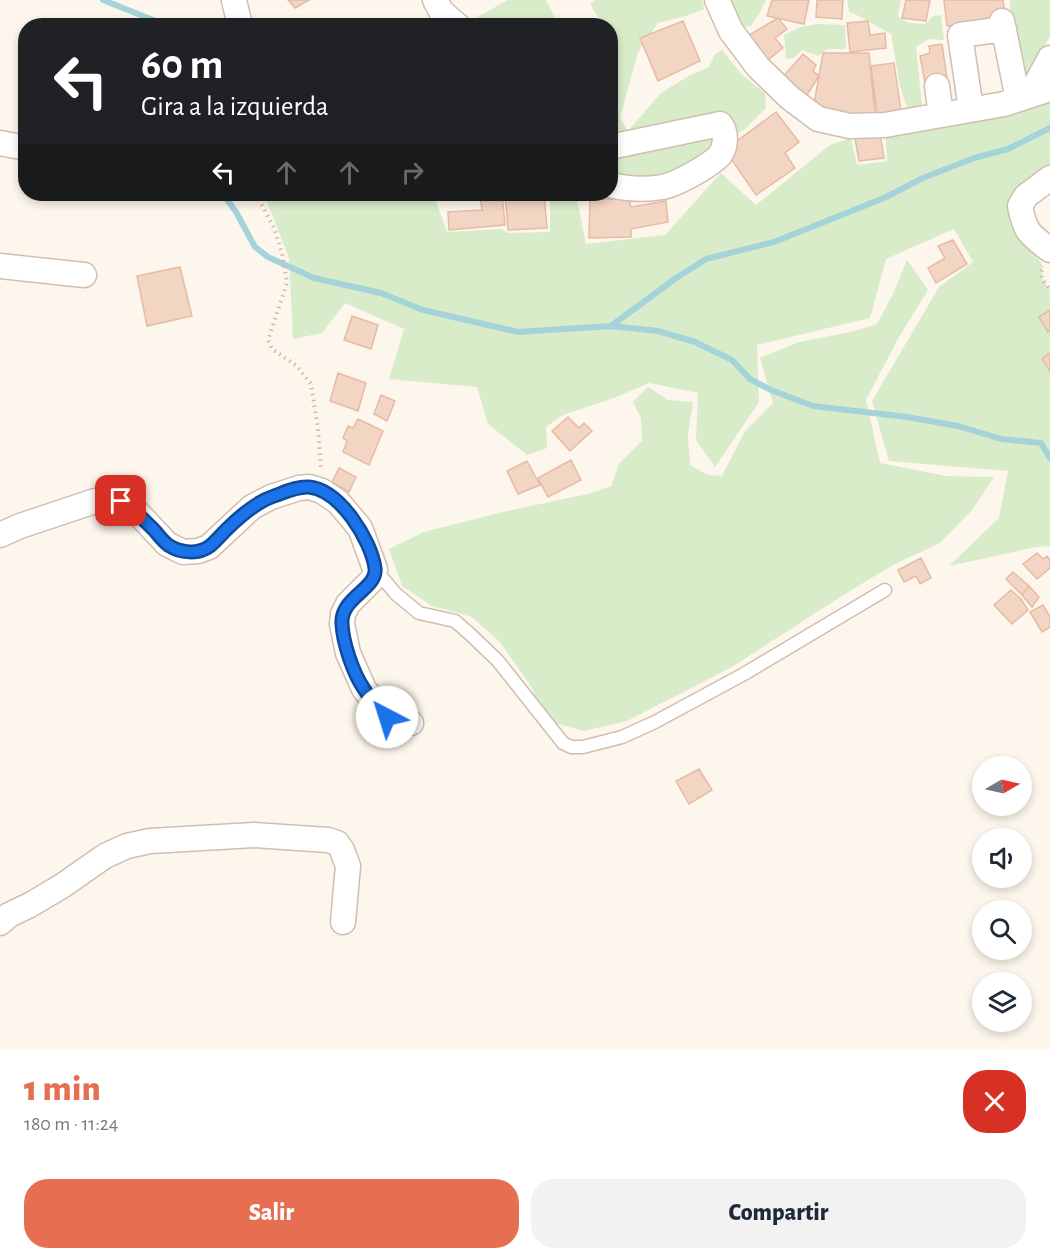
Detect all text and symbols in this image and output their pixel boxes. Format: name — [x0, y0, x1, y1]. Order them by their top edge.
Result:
icon: left — [42, 42, 120, 120]
text: 60 m — [141, 44, 223, 86]
text: Gira a la izquierda — [141, 93, 329, 120]
icon: left — [207, 156, 240, 189]
icon: ahead — [270, 156, 303, 189]
icon: ahead — [333, 156, 366, 189]
icon: right — [396, 156, 429, 189]
pin — [95, 475, 146, 526]
icon: arrive — [104, 484, 137, 517]
position arrow — [355, 685, 419, 749]
north arrow — [972, 756, 1032, 816]
map controls — [972, 756, 1032, 1032]
button: sound — [972, 828, 1032, 888]
button: search — [972, 900, 1032, 960]
button: layers — [972, 972, 1032, 1032]
button: close — [963, 1070, 1026, 1133]
text: 1 min — [24, 1071, 101, 1107]
text: 180 m · 11:24 — [24, 1114, 118, 1134]
button: Salir — [24, 1179, 519, 1248]
button: Compartir — [531, 1179, 1026, 1248]

